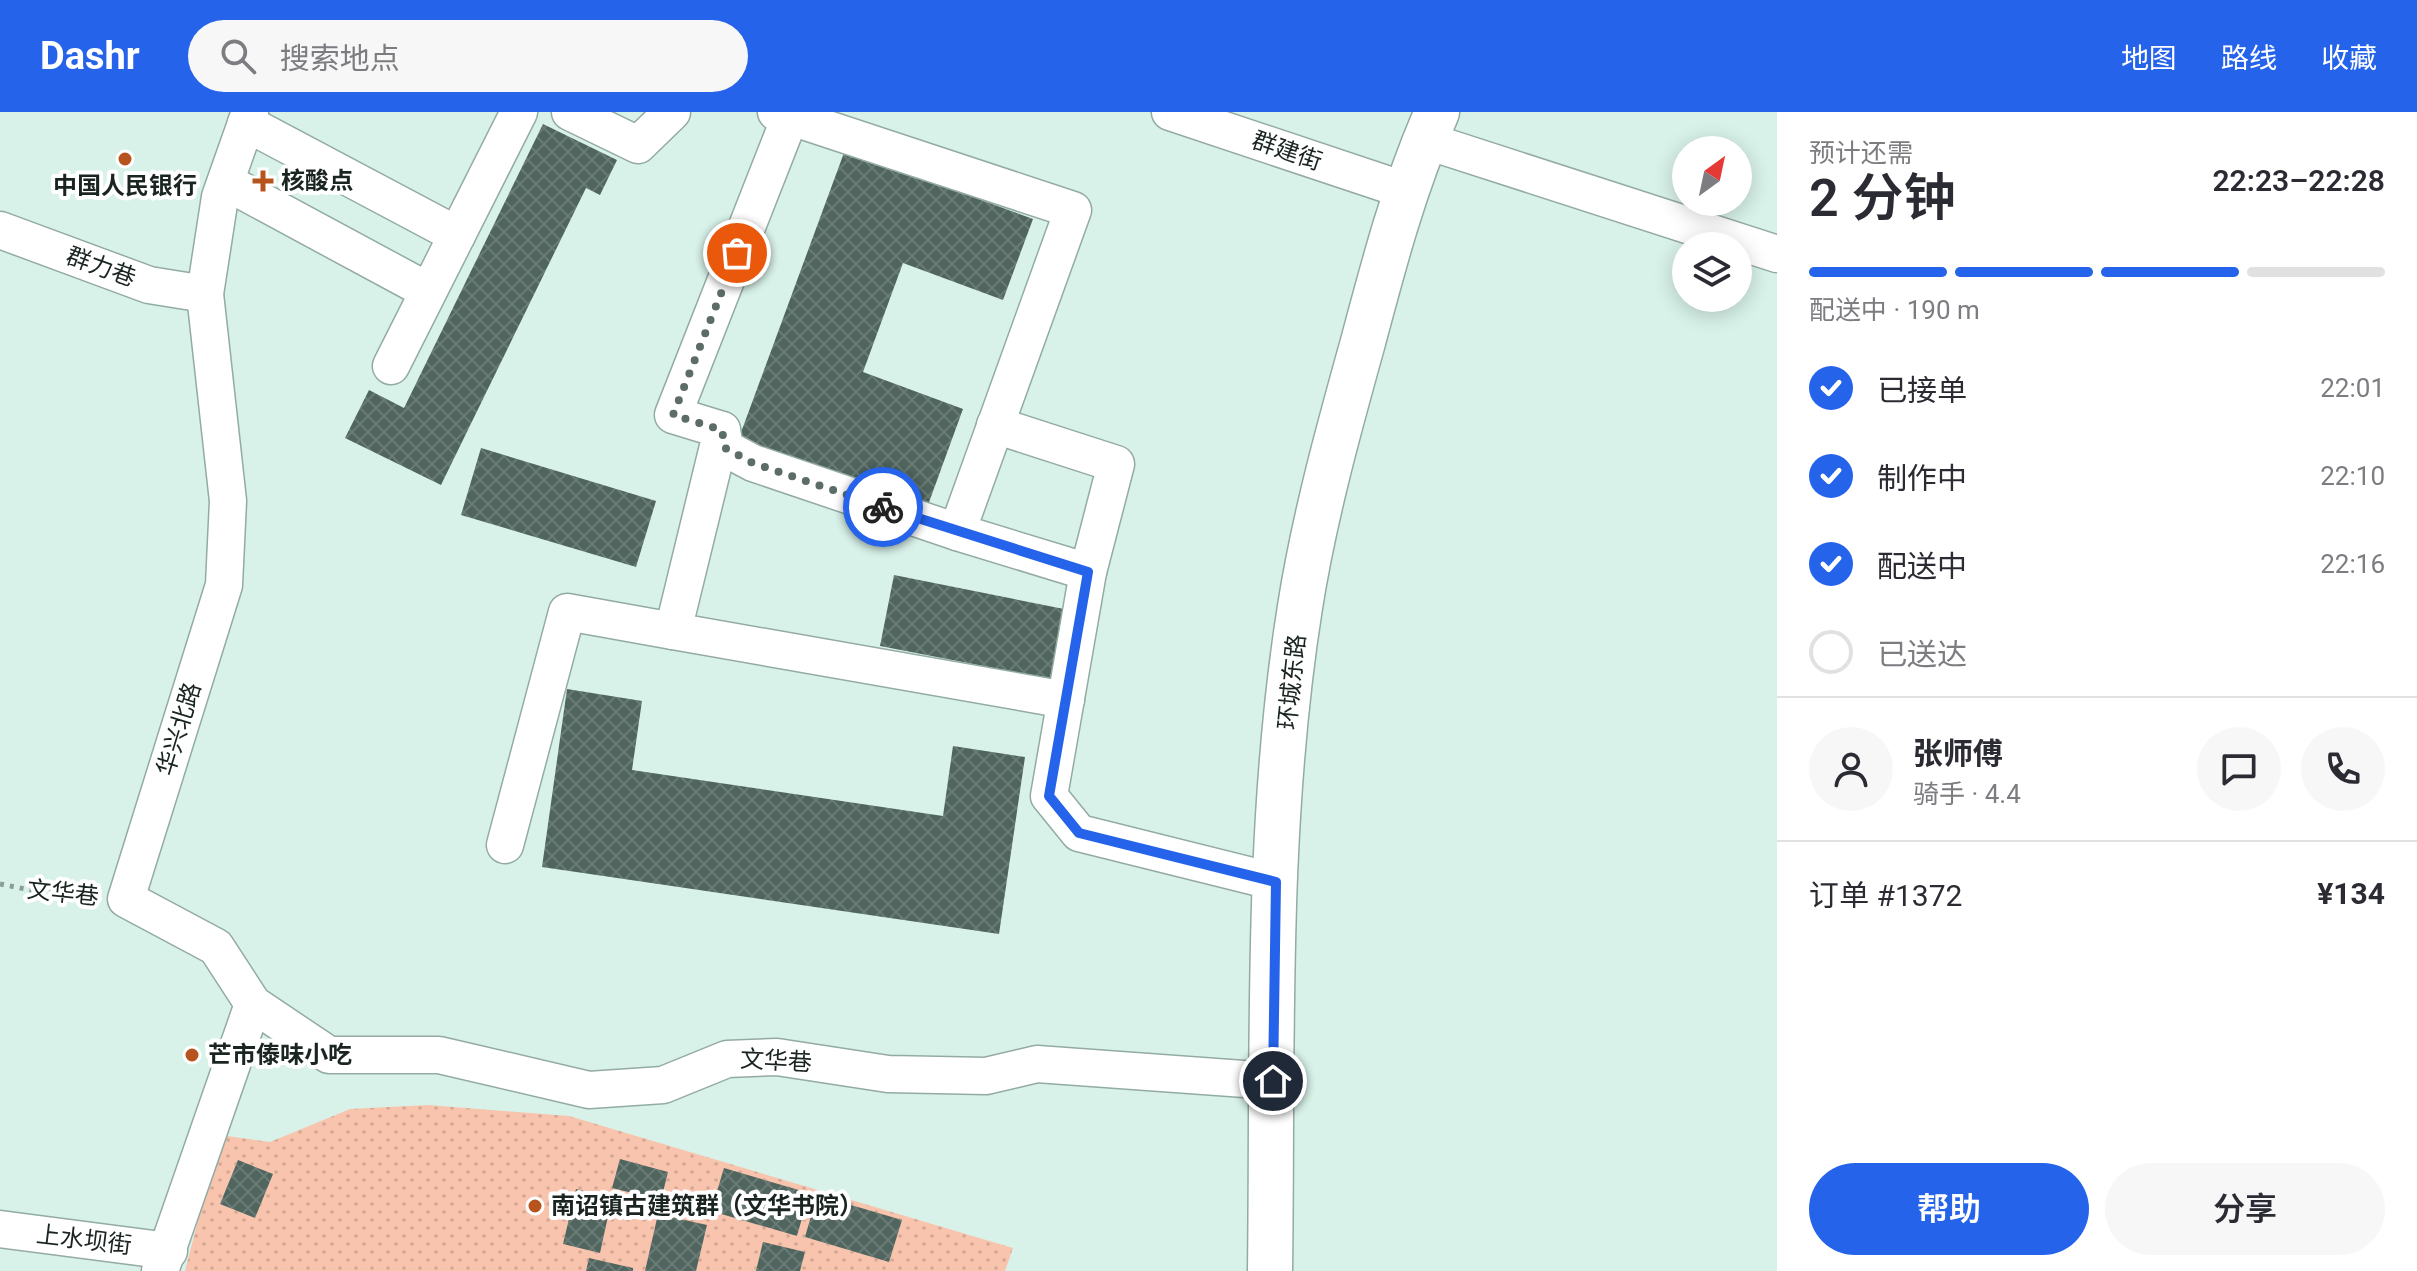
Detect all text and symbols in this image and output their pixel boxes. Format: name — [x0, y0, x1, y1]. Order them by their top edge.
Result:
search box — [188, 20, 748, 92]
text: Dashr — [40, 34, 140, 78]
icon: search — [216, 34, 260, 78]
text: 搜索地点 — [280, 41, 400, 76]
text: 地图 — [2121, 42, 2177, 75]
text: 路线 — [2221, 42, 2277, 75]
text: 收藏 — [2321, 42, 2377, 75]
street label: 群建街 — [1248, 126, 1326, 176]
north arrow — [1672, 136, 1752, 216]
map controls — [1672, 136, 1752, 312]
text: 预计还需 — [1809, 138, 1913, 168]
marker: 中国人民银行 — [116, 150, 134, 168]
text: 22:23–22:28 — [2212, 163, 2385, 198]
place label: 核酸点 — [281, 167, 353, 195]
text: 2 分钟 — [1809, 168, 1956, 229]
marker: 核酸点 — [252, 170, 274, 192]
place label: 中国人民银行 — [53, 172, 197, 200]
pin — [703, 219, 771, 287]
icon: bag — [715, 231, 759, 275]
button: layers — [1672, 232, 1752, 312]
street label: 群力巷 — [62, 242, 140, 292]
text: 配送中 · 190 m — [1809, 295, 1980, 325]
icon: check — [1809, 366, 1853, 410]
text: 已接单 — [1877, 373, 1967, 408]
text: 22:01 — [2320, 373, 2385, 403]
icon: check — [1809, 454, 1853, 498]
text: 制作中 — [1877, 461, 1967, 496]
text: 22:10 — [2320, 461, 2385, 491]
courier — [843, 467, 923, 547]
icon: bike — [861, 485, 905, 529]
icon: check — [1809, 542, 1853, 586]
text: 配送中 — [1877, 549, 1967, 584]
text: 22:16 — [2320, 549, 2385, 579]
street label: 环城东路 — [1273, 633, 1311, 731]
text: 已送达 — [1877, 637, 1967, 672]
street label: 华兴北路 — [152, 679, 206, 779]
button: person — [1809, 727, 1893, 811]
button: chat — [2197, 727, 2281, 811]
button: phone — [2301, 727, 2385, 811]
text: 张师傅 — [1913, 736, 2003, 771]
text: 骑手 · 4.4 — [1913, 779, 2021, 809]
street label: 文华巷 — [26, 875, 100, 911]
text: ¥134 — [2317, 876, 2385, 911]
text: 订单 #1372 — [1809, 878, 1962, 913]
place label: 芒市傣味小吃 — [208, 1041, 352, 1069]
street label: 文华巷 — [739, 1045, 813, 1077]
marker: 芒市傣味小吃 — [183, 1046, 201, 1064]
pin — [1239, 1047, 1307, 1115]
icon: home — [1251, 1059, 1295, 1103]
button: 帮助 — [1809, 1163, 2089, 1255]
button: 分享 — [2105, 1163, 2385, 1255]
place label: 南诏镇古建筑群（文华书院） — [551, 1192, 863, 1220]
marker: 南诏镇古建筑群（文华书院） — [526, 1197, 544, 1215]
street label: 上水坝街 — [35, 1220, 133, 1260]

